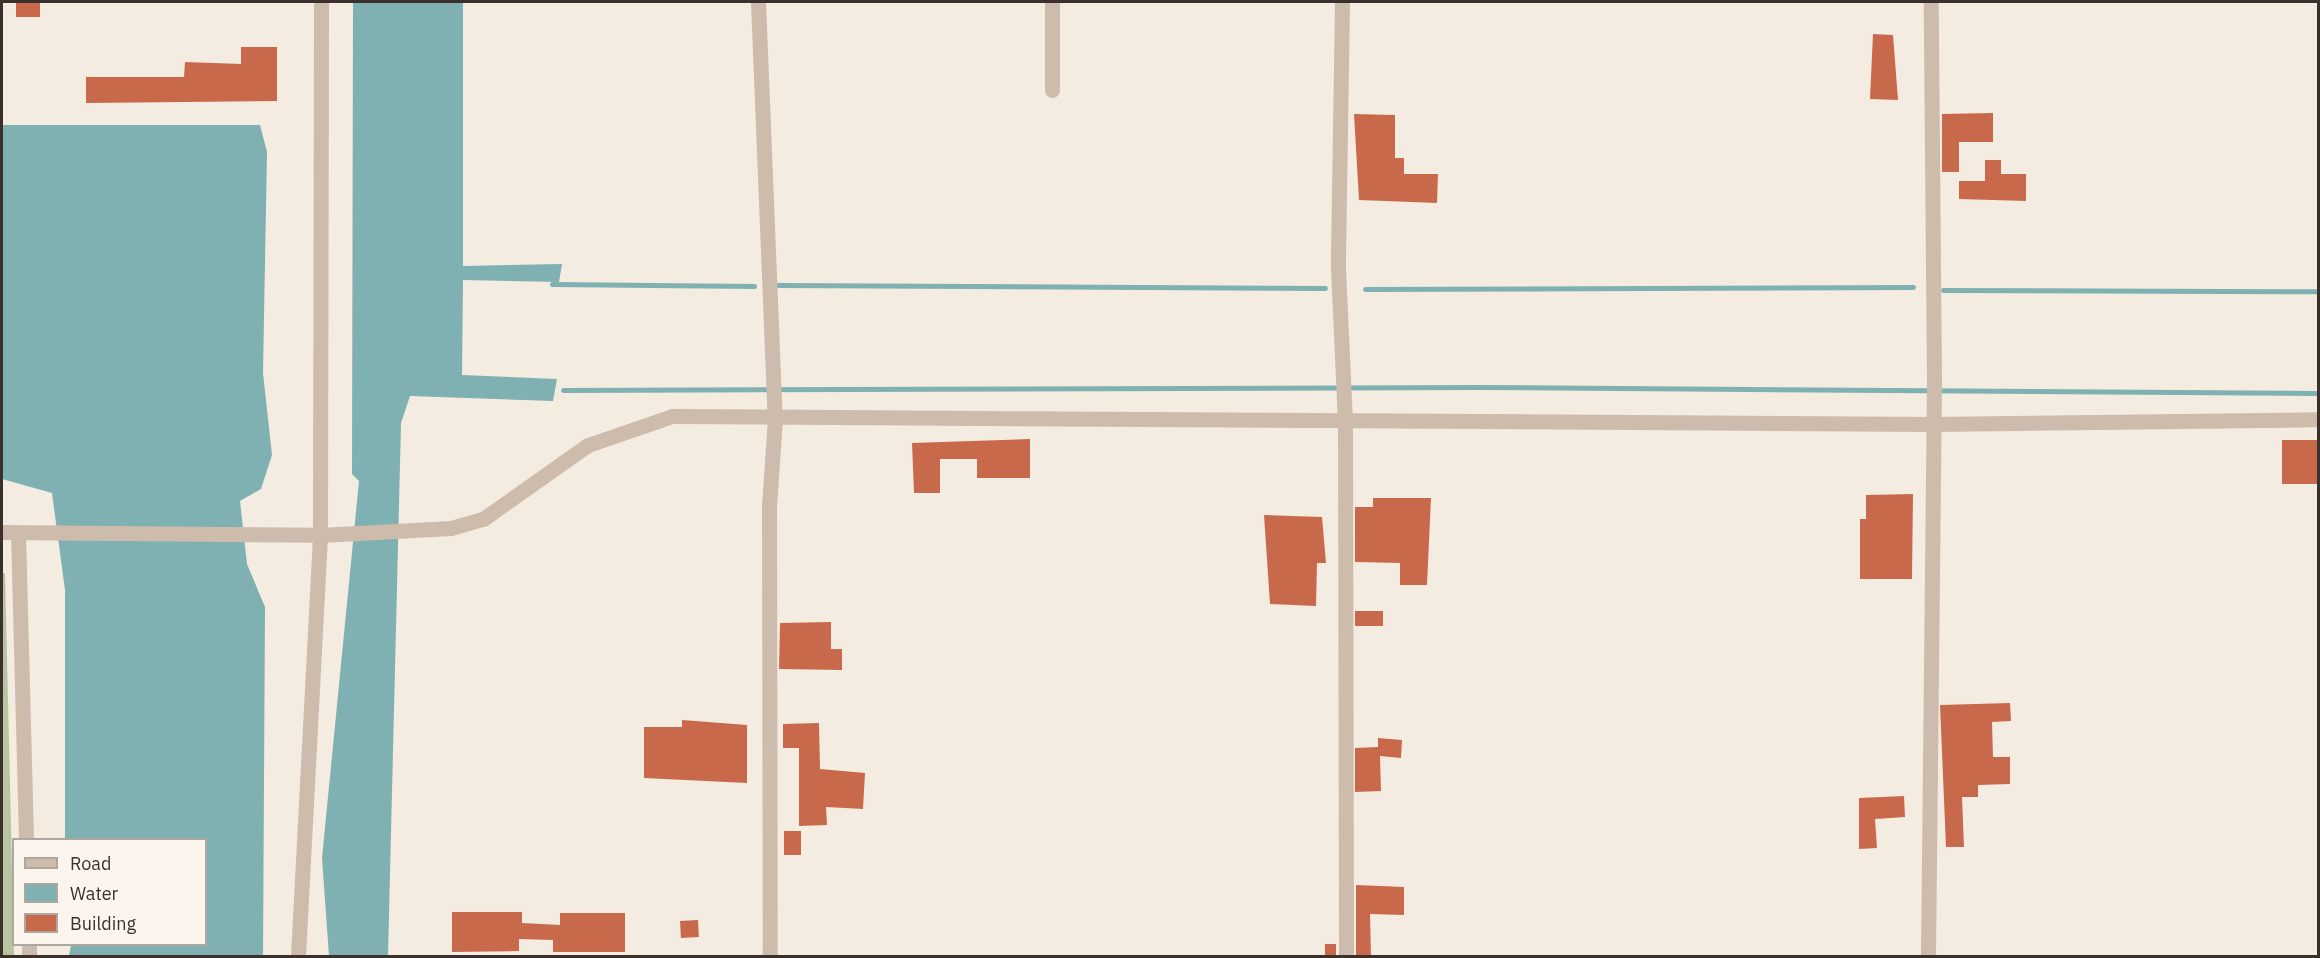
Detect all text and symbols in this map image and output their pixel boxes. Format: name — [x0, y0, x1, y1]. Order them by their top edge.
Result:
legend — [12, 838, 207, 946]
text: Road — [70, 852, 111, 875]
text: Water — [70, 882, 118, 905]
text: Building — [70, 912, 136, 935]

